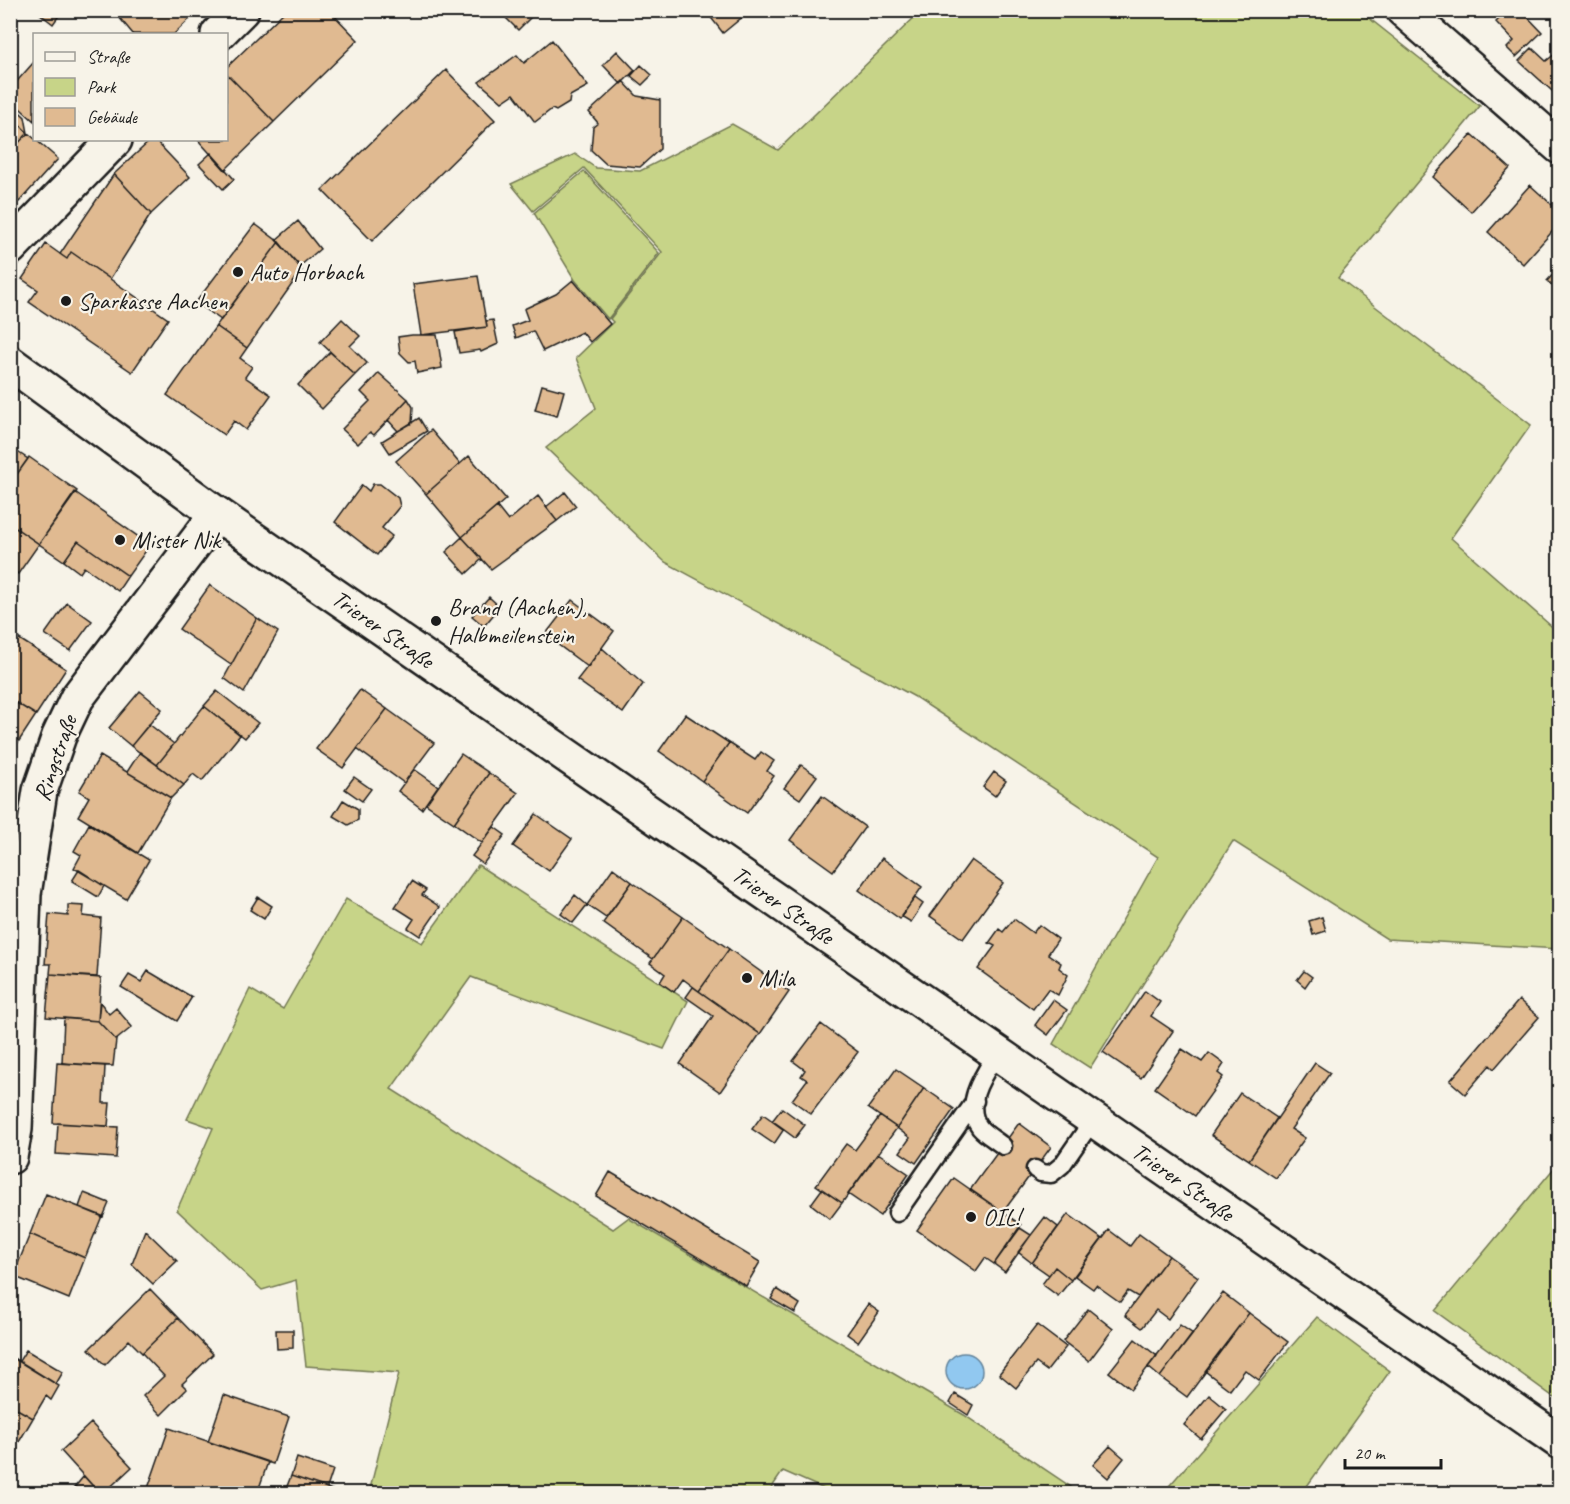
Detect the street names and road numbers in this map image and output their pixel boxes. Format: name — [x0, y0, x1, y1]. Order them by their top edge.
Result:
street label: Trierer Straße — [326, 583, 442, 676]
street label: Ringstraße — [26, 709, 84, 805]
street label: Trierer Straße — [726, 859, 842, 952]
street label: Trierer Straße — [1126, 1136, 1242, 1229]

